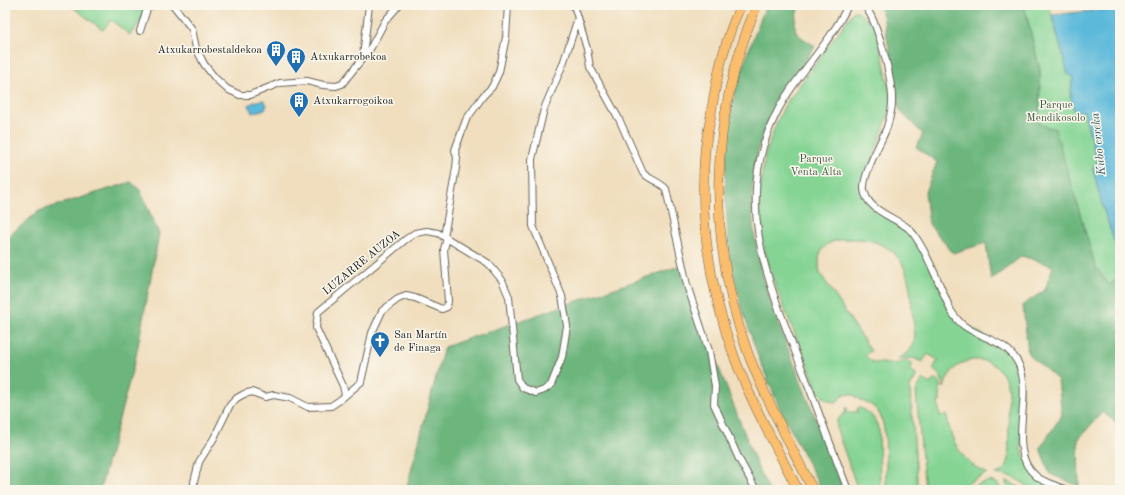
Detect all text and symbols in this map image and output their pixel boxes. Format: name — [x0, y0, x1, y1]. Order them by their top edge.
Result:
building icon: Atxukarrobestaldekoa — [265, 39, 287, 67]
place label: Atxukarrobestaldekoa — [157, 45, 263, 56]
building icon: Atxukarrobekoa — [285, 46, 307, 74]
place label: Atxukarrobekoa — [310, 52, 387, 63]
building icon: Atxukarrogoikoa — [288, 90, 310, 118]
place label: Atxukarrogoikoa — [313, 96, 394, 107]
park label: Parque Mendikosolo — [1027, 100, 1085, 124]
water label: Kubo erreka — [1090, 111, 1108, 177]
park label: Parque Venta Alta — [790, 154, 842, 178]
street label: LUZARRE AUZOA — [321, 228, 403, 297]
church icon: San Martín de Finaga — [369, 330, 391, 358]
place label: San Martín de Finaga — [394, 330, 447, 354]

